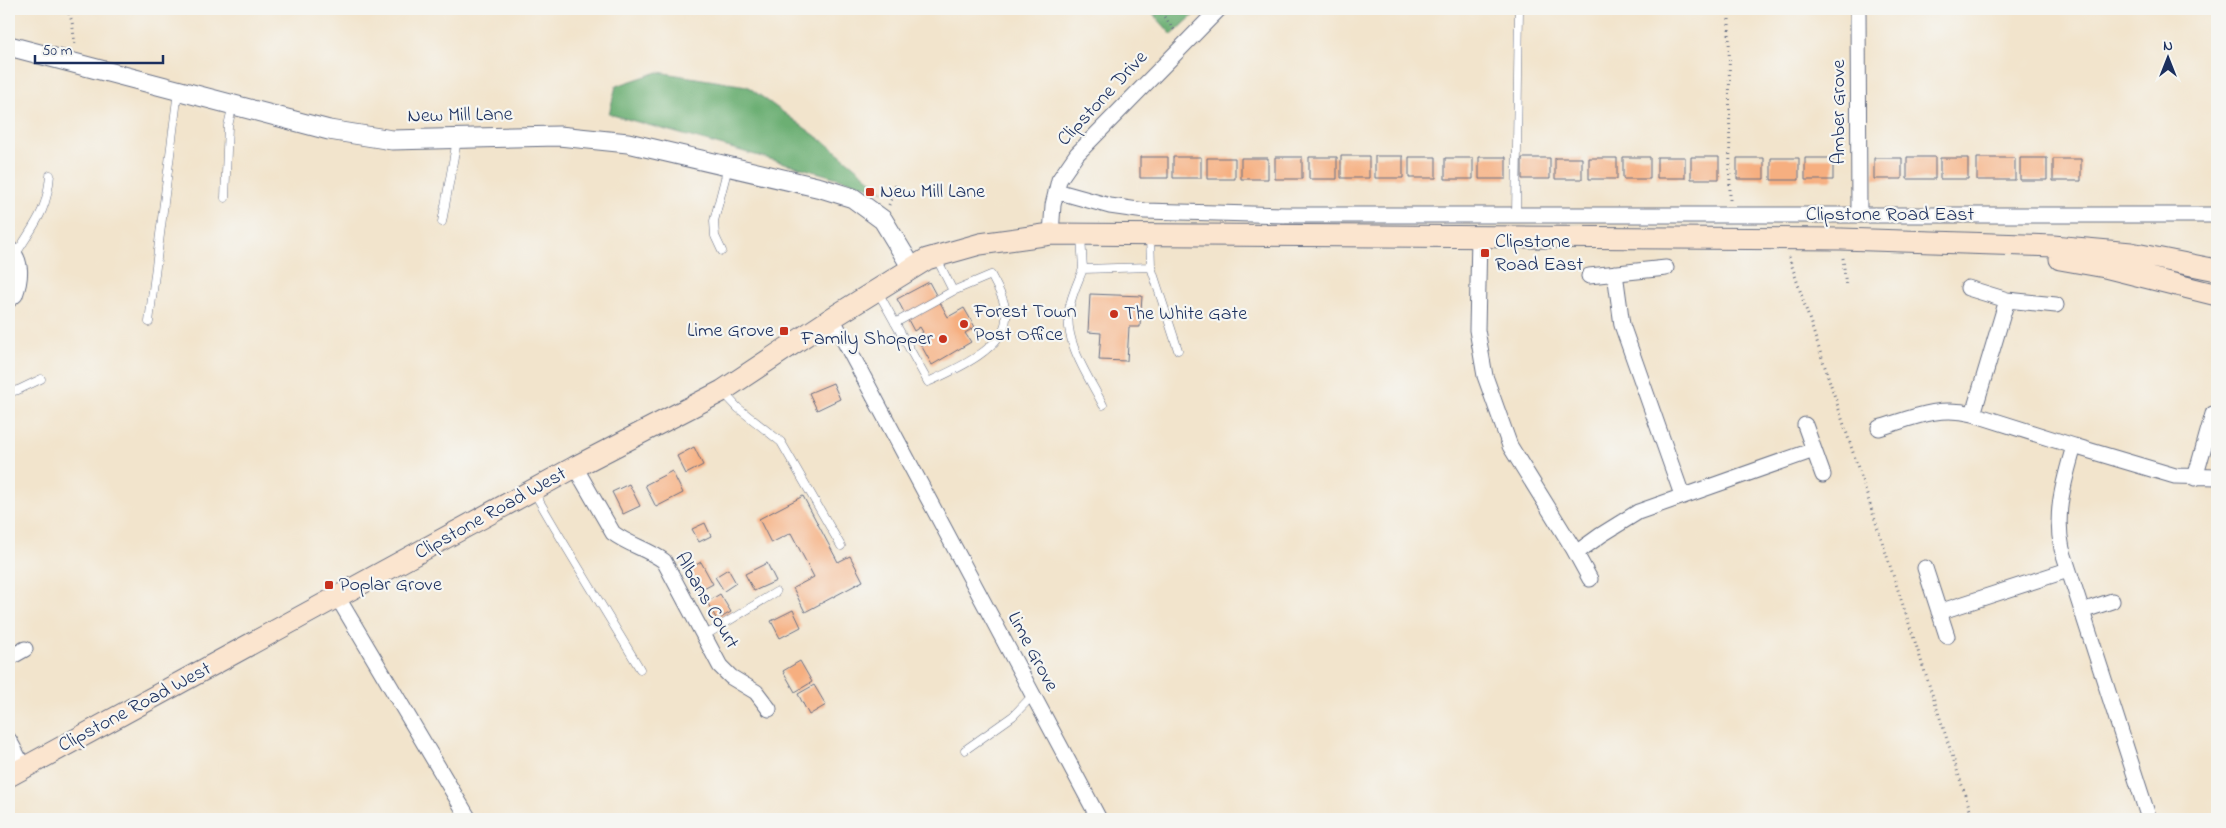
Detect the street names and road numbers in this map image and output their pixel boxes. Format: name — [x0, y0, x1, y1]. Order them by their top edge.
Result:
street label: Clipstone Drive — [1051, 45, 1155, 153]
street label: Amber Grove — [1825, 59, 1854, 164]
street label: New Mill Lane — [407, 101, 513, 131]
street label: Clipstone Road East — [1806, 201, 1974, 230]
street label: Clipstone Road West — [410, 460, 573, 568]
street label: Albans Court — [667, 547, 746, 655]
street label: Lime Grove — [999, 607, 1065, 697]
street label: Clipstone Road West — [53, 655, 217, 761]

